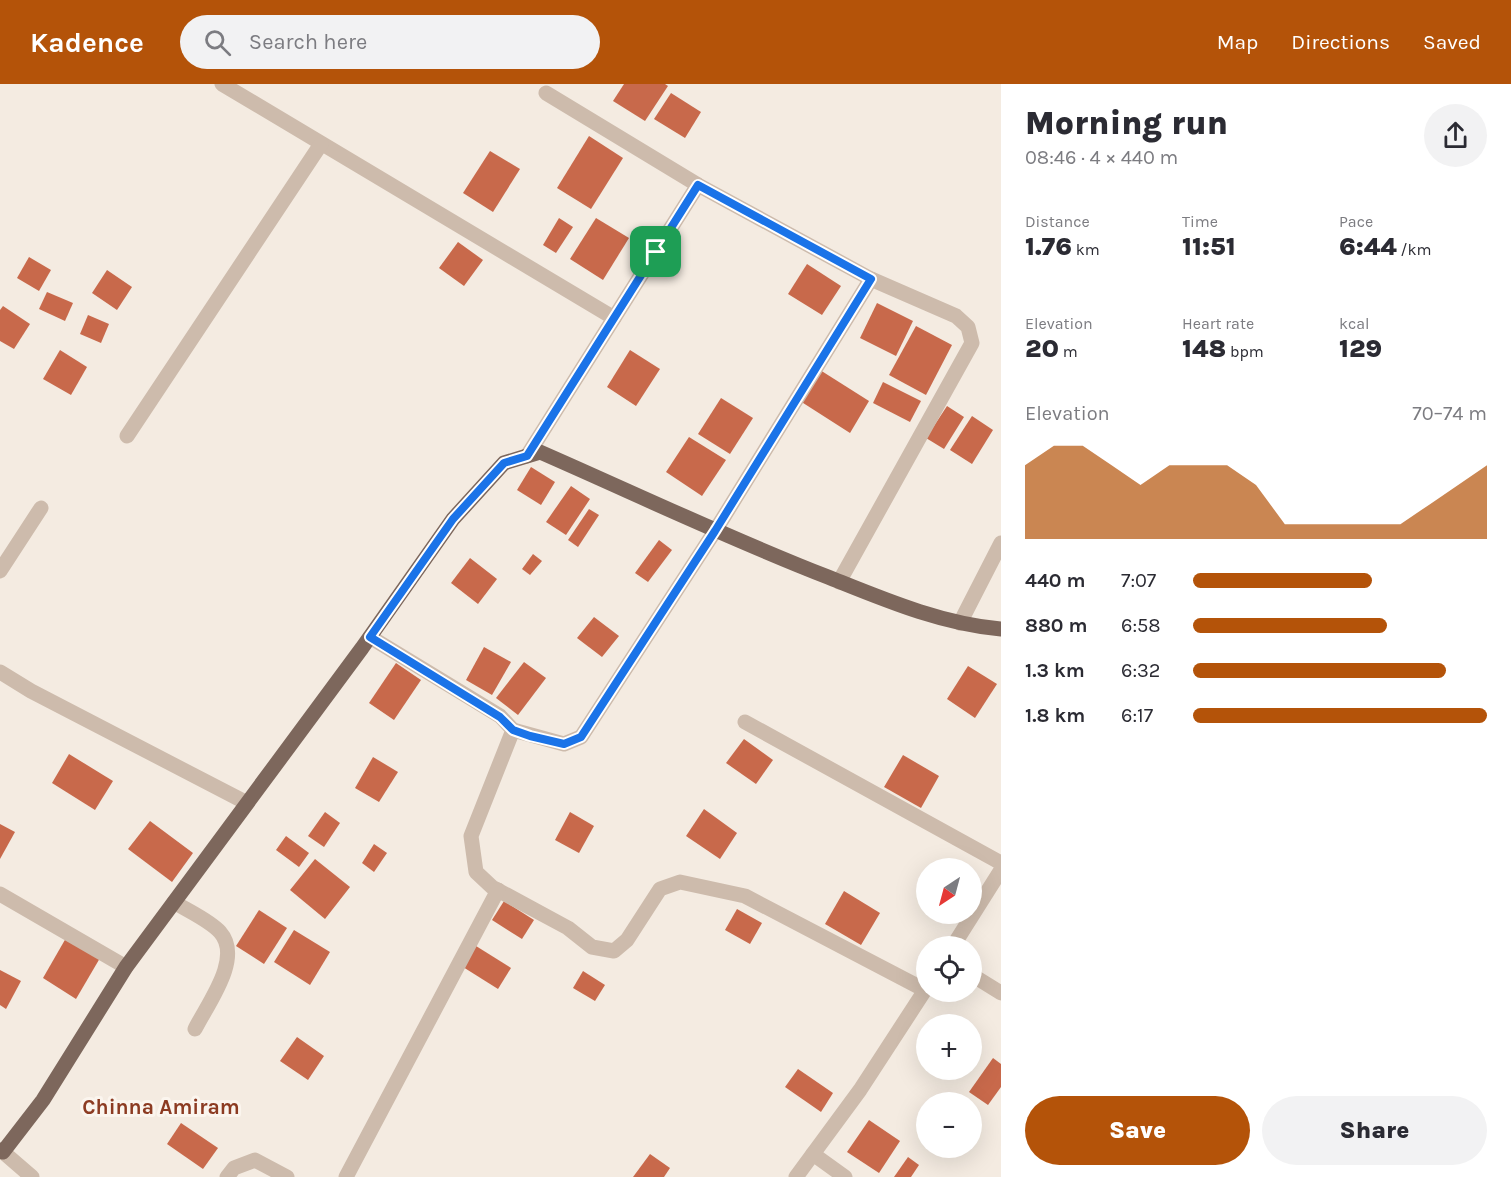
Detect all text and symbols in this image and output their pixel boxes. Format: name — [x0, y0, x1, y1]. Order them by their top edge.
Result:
search box — [180, 15, 600, 69]
text: Kadence — [30, 26, 144, 59]
icon: search — [201, 26, 234, 59]
text: Search here — [249, 29, 367, 55]
text: Map — [1217, 30, 1258, 54]
text: Directions — [1291, 30, 1390, 54]
text: Saved — [1423, 30, 1481, 54]
text: Morning run — [1025, 104, 1228, 142]
button: share — [1424, 104, 1487, 167]
text: 08:46 · 4 × 440 m — [1025, 146, 1178, 169]
text: Distance — [1025, 212, 1090, 231]
text: Time — [1182, 212, 1218, 231]
text: Pace — [1339, 212, 1373, 231]
pin — [630, 226, 681, 277]
text: 1.76 — [1025, 231, 1072, 262]
text: 11:51 — [1182, 231, 1236, 262]
text: 6:44 — [1339, 231, 1397, 262]
icon: arrive — [639, 235, 672, 268]
text: km — [1072, 240, 1100, 259]
text: /km — [1397, 240, 1431, 259]
text: Elevation — [1025, 314, 1093, 333]
text: Heart rate — [1182, 314, 1254, 333]
text: kcal — [1339, 314, 1370, 333]
text: 20 — [1025, 333, 1059, 364]
text: 148 — [1182, 333, 1226, 364]
text: 129 — [1339, 333, 1382, 364]
text: m — [1059, 342, 1078, 361]
text: bpm — [1226, 342, 1264, 361]
text: Elevation — [1025, 402, 1110, 425]
text: 70–74 m — [1412, 402, 1487, 425]
text: 440 m — [1025, 569, 1086, 592]
text: 7:07 — [1121, 569, 1156, 592]
text: 880 m — [1025, 614, 1088, 637]
text: 6:58 — [1121, 614, 1161, 637]
text: 1.3 km — [1025, 659, 1085, 682]
text: 6:32 — [1121, 659, 1160, 682]
text: 1.8 km — [1025, 704, 1085, 727]
text: 6:17 — [1121, 704, 1153, 727]
north arrow — [916, 858, 982, 924]
map controls — [916, 858, 982, 1158]
button: locate — [916, 936, 982, 1002]
button: + — [916, 1014, 982, 1080]
button: − — [916, 1092, 982, 1158]
district label: Chinna Amiram — [82, 1095, 240, 1119]
button: Save — [1025, 1096, 1250, 1165]
button: Share — [1262, 1096, 1487, 1165]

